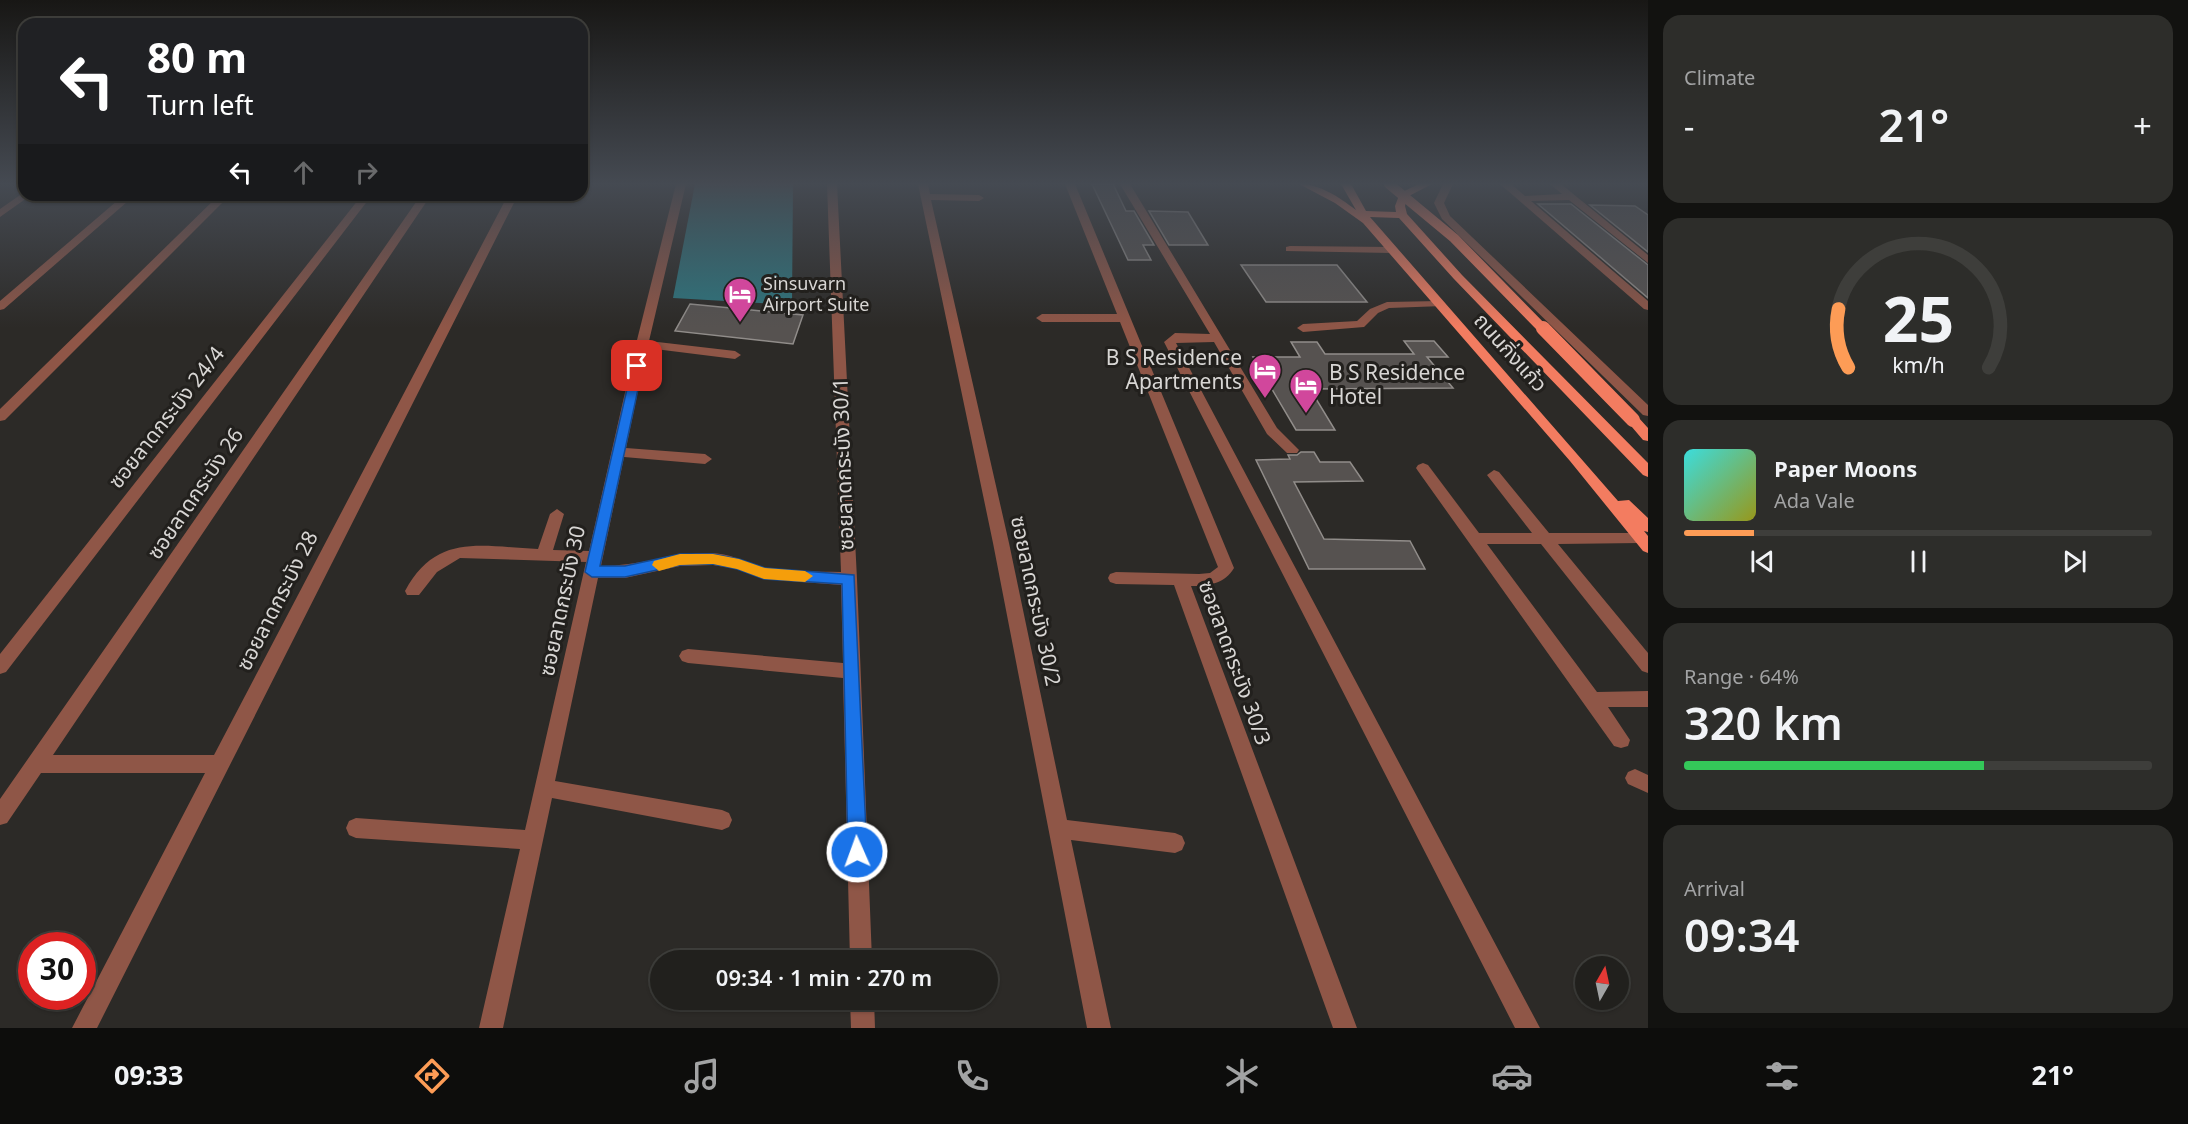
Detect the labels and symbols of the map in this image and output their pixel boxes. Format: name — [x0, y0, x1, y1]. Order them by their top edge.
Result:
place label: Sinsuvarn Airport Suite — [763, 271, 869, 319]
hotel icon: Sinsuvarn Airport Suite — [722, 276, 758, 323]
street label: ถนนกิ่งแก้ว — [1466, 307, 1554, 399]
street label: ซอยลาดกระบัง 24/4 — [102, 340, 232, 496]
pin — [611, 340, 662, 391]
place label: B S Residence Apartments — [1106, 343, 1242, 398]
hotel icon: B S Residence Apartments — [1247, 352, 1283, 399]
place label: B S Residence Hotel — [1329, 358, 1465, 413]
hotel icon: B S Residence Hotel — [1288, 367, 1324, 414]
street label: ซอยลาดกระบัง 30/1 — [825, 377, 863, 551]
street label: ซอยลาดกระบัง 26 — [140, 422, 252, 566]
street label: ซอยลาดกระบัง 30/2 — [1002, 513, 1068, 689]
street label: ซอยลาดกระบัง 30 — [532, 523, 594, 679]
street label: ซอยลาดกระบัง 28 — [229, 526, 327, 676]
street label: ซอยลาดกระบัง 30/3 — [1190, 576, 1278, 750]
position arrow — [825, 820, 889, 884]
speed limit sign: 30 — [18, 932, 96, 1010]
north arrow — [1575, 956, 1629, 1010]

